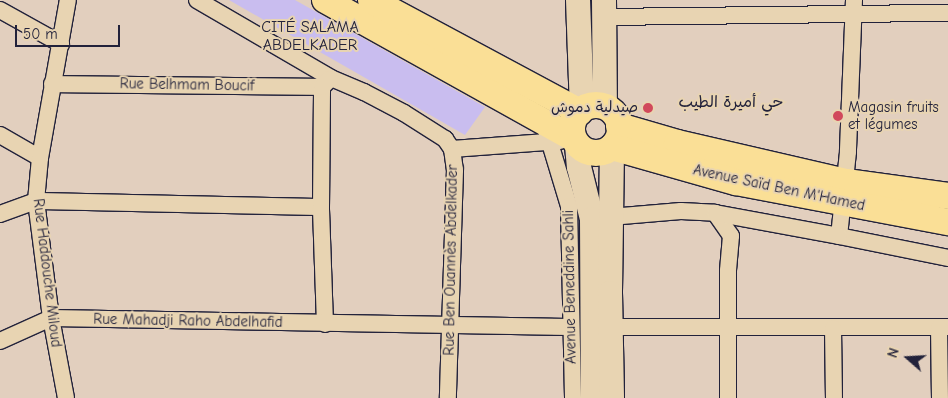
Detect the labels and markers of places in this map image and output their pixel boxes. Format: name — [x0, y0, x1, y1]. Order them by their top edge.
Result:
place label: Magasin fruits et légumes — [848, 98, 939, 133]
place label: صيدلية دموش — [551, 99, 638, 117]
marker: صيدلية دموش — [642, 102, 654, 114]
marker: Magasin fruits et légumes — [832, 110, 844, 122]

